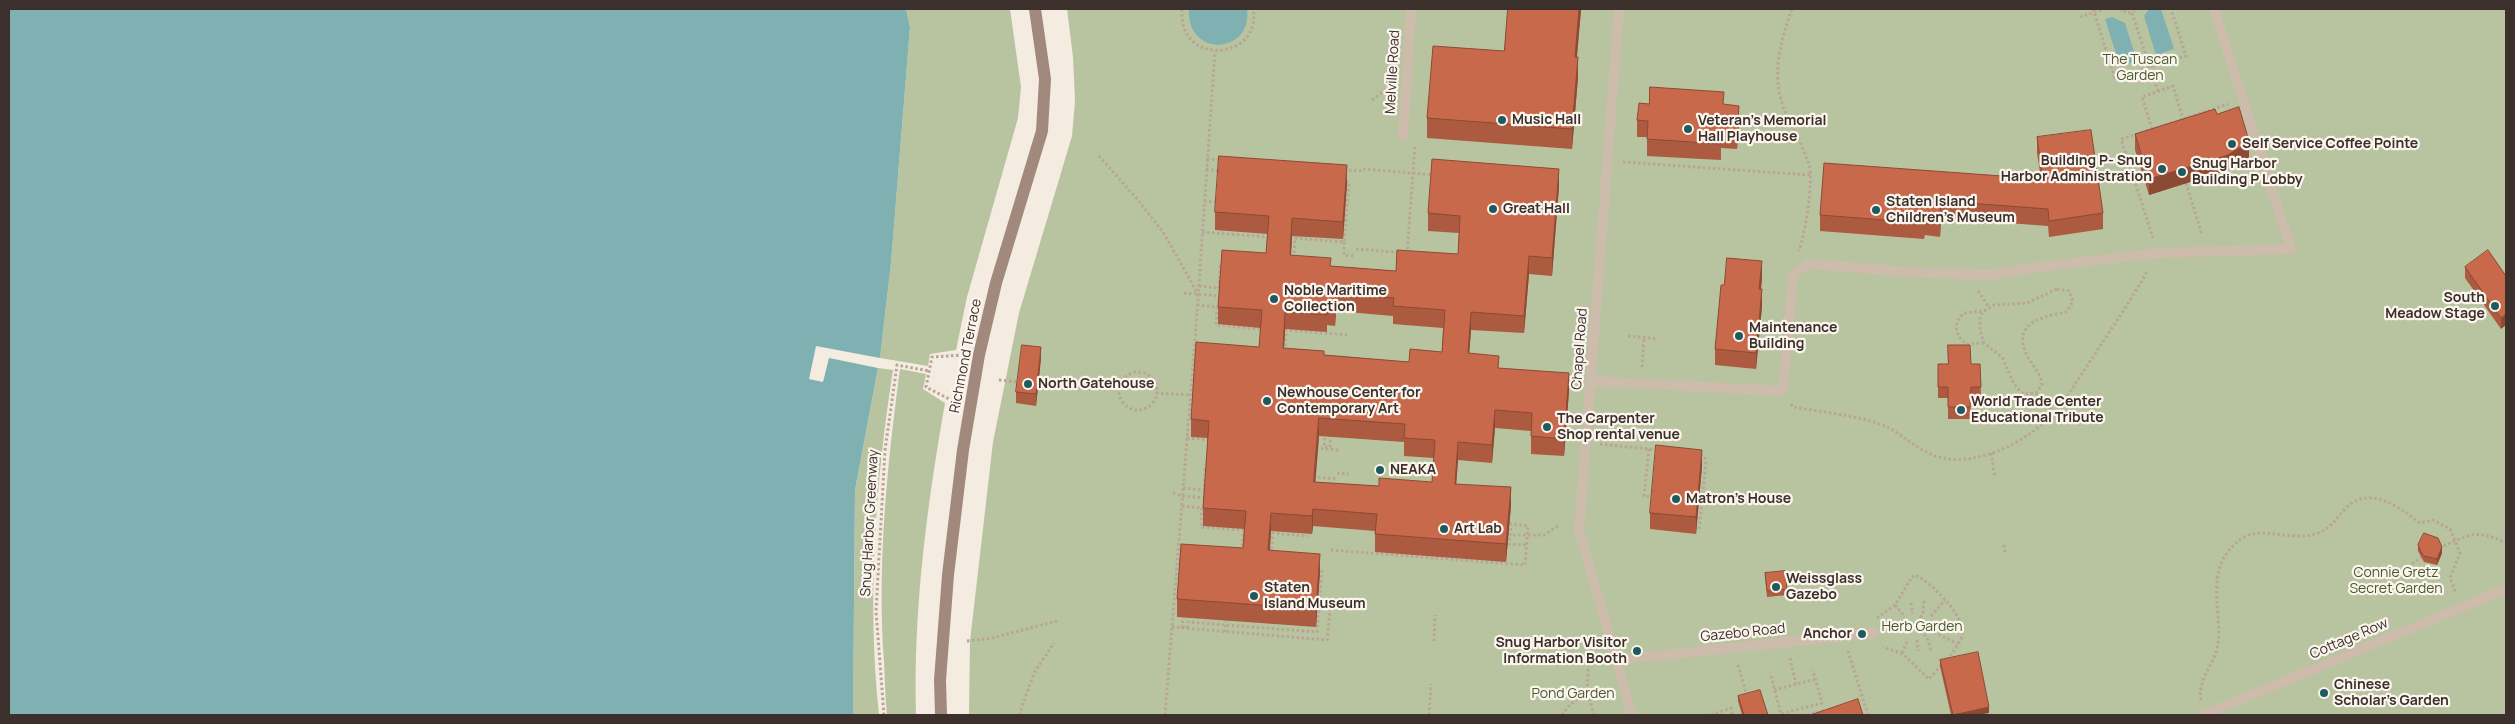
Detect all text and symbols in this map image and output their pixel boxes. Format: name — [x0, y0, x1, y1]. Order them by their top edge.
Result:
street label: Melville Road — [1382, 29, 1404, 115]
park label: The Tuscan Garden — [2103, 52, 2177, 84]
place label: Music Hall — [1512, 112, 1581, 128]
place label: Veteran’s Memorial Hall Playhouse — [1698, 113, 1826, 146]
marker: Music Hall — [1496, 114, 1508, 126]
marker: Veteran’s Memorial Hall Playhouse — [1682, 123, 1694, 135]
place label: Self Service Coffee Pointe — [2242, 136, 2418, 152]
marker: Self Service Coffee Pointe — [2226, 138, 2238, 150]
place label: Building P- Snug Harbor Administration — [2001, 153, 2152, 186]
place label: Snug Harbor Building P Lobby — [2192, 156, 2303, 188]
marker: Building P- Snug Harbor Administration — [2156, 163, 2168, 175]
marker: Snug Harbor Building P Lobby — [2176, 166, 2188, 178]
place label: Staten Island Children’s Museum — [1886, 194, 2015, 226]
place label: Great Hall — [1503, 201, 1570, 217]
marker: Great Hall — [1487, 203, 1499, 215]
marker: Staten Island Children’s Museum — [1870, 204, 1882, 216]
place label: Noble Maritime Collection — [1284, 283, 1387, 316]
place label: South Meadow Stage — [2385, 290, 2485, 322]
marker: Noble Maritime Collection — [1268, 293, 1280, 305]
street label: Richmond Terrace — [947, 297, 985, 415]
marker: South Meadow Stage — [2489, 300, 2501, 312]
street label: Chapel Road — [1569, 308, 1591, 390]
place label: Maintenance Building — [1749, 320, 1837, 352]
marker: Maintenance Building — [1733, 330, 1745, 342]
place label: North Gatehouse — [1038, 376, 1155, 392]
marker: North Gatehouse — [1022, 378, 1034, 390]
place label: Newhouse Center for Contemporary Art — [1277, 385, 1420, 418]
place label: World Trade Center Educational Tribute — [1971, 394, 2104, 427]
marker: Newhouse Center for Contemporary Art — [1261, 395, 1273, 407]
marker: World Trade Center Educational Tribute — [1955, 404, 1967, 416]
place label: The Carpenter Shop rental venue — [1557, 411, 1680, 444]
marker: The Carpenter Shop rental venue — [1541, 421, 1553, 433]
street label: Snug Harbor Greenway — [858, 449, 882, 597]
place label: NEAKA — [1390, 462, 1436, 478]
marker: NEAKA — [1374, 464, 1386, 476]
place label: Matron’s House — [1686, 491, 1791, 507]
marker: Matron’s House — [1670, 493, 1682, 505]
place label: Art Lab — [1454, 521, 1502, 537]
marker: Art Lab — [1438, 523, 1450, 535]
park label: Connie Gretz Secret Garden — [2349, 565, 2443, 598]
place label: Weissglass Gazebo — [1786, 571, 1862, 604]
place label: Staten Island Museum — [1264, 580, 1366, 612]
marker: Weissglass Gazebo — [1770, 581, 1782, 593]
marker: Staten Island Museum — [1248, 590, 1260, 602]
street label: Cottage Row — [2307, 615, 2391, 663]
park label: Herb Garden — [1881, 619, 1963, 635]
street label: Gazebo Road — [1700, 620, 1786, 646]
place label: Anchor — [1803, 626, 1852, 642]
marker: Anchor — [1856, 628, 1868, 640]
place label: Snug Harbor Visitor Information Booth — [1495, 635, 1627, 668]
marker: Snug Harbor Visitor Information Booth — [1631, 645, 1643, 657]
place label: Chinese Scholar’s Garden — [2334, 677, 2449, 710]
park label: Pond Garden — [1531, 686, 1615, 702]
marker: Chinese Scholar’s Garden — [2318, 687, 2330, 699]

